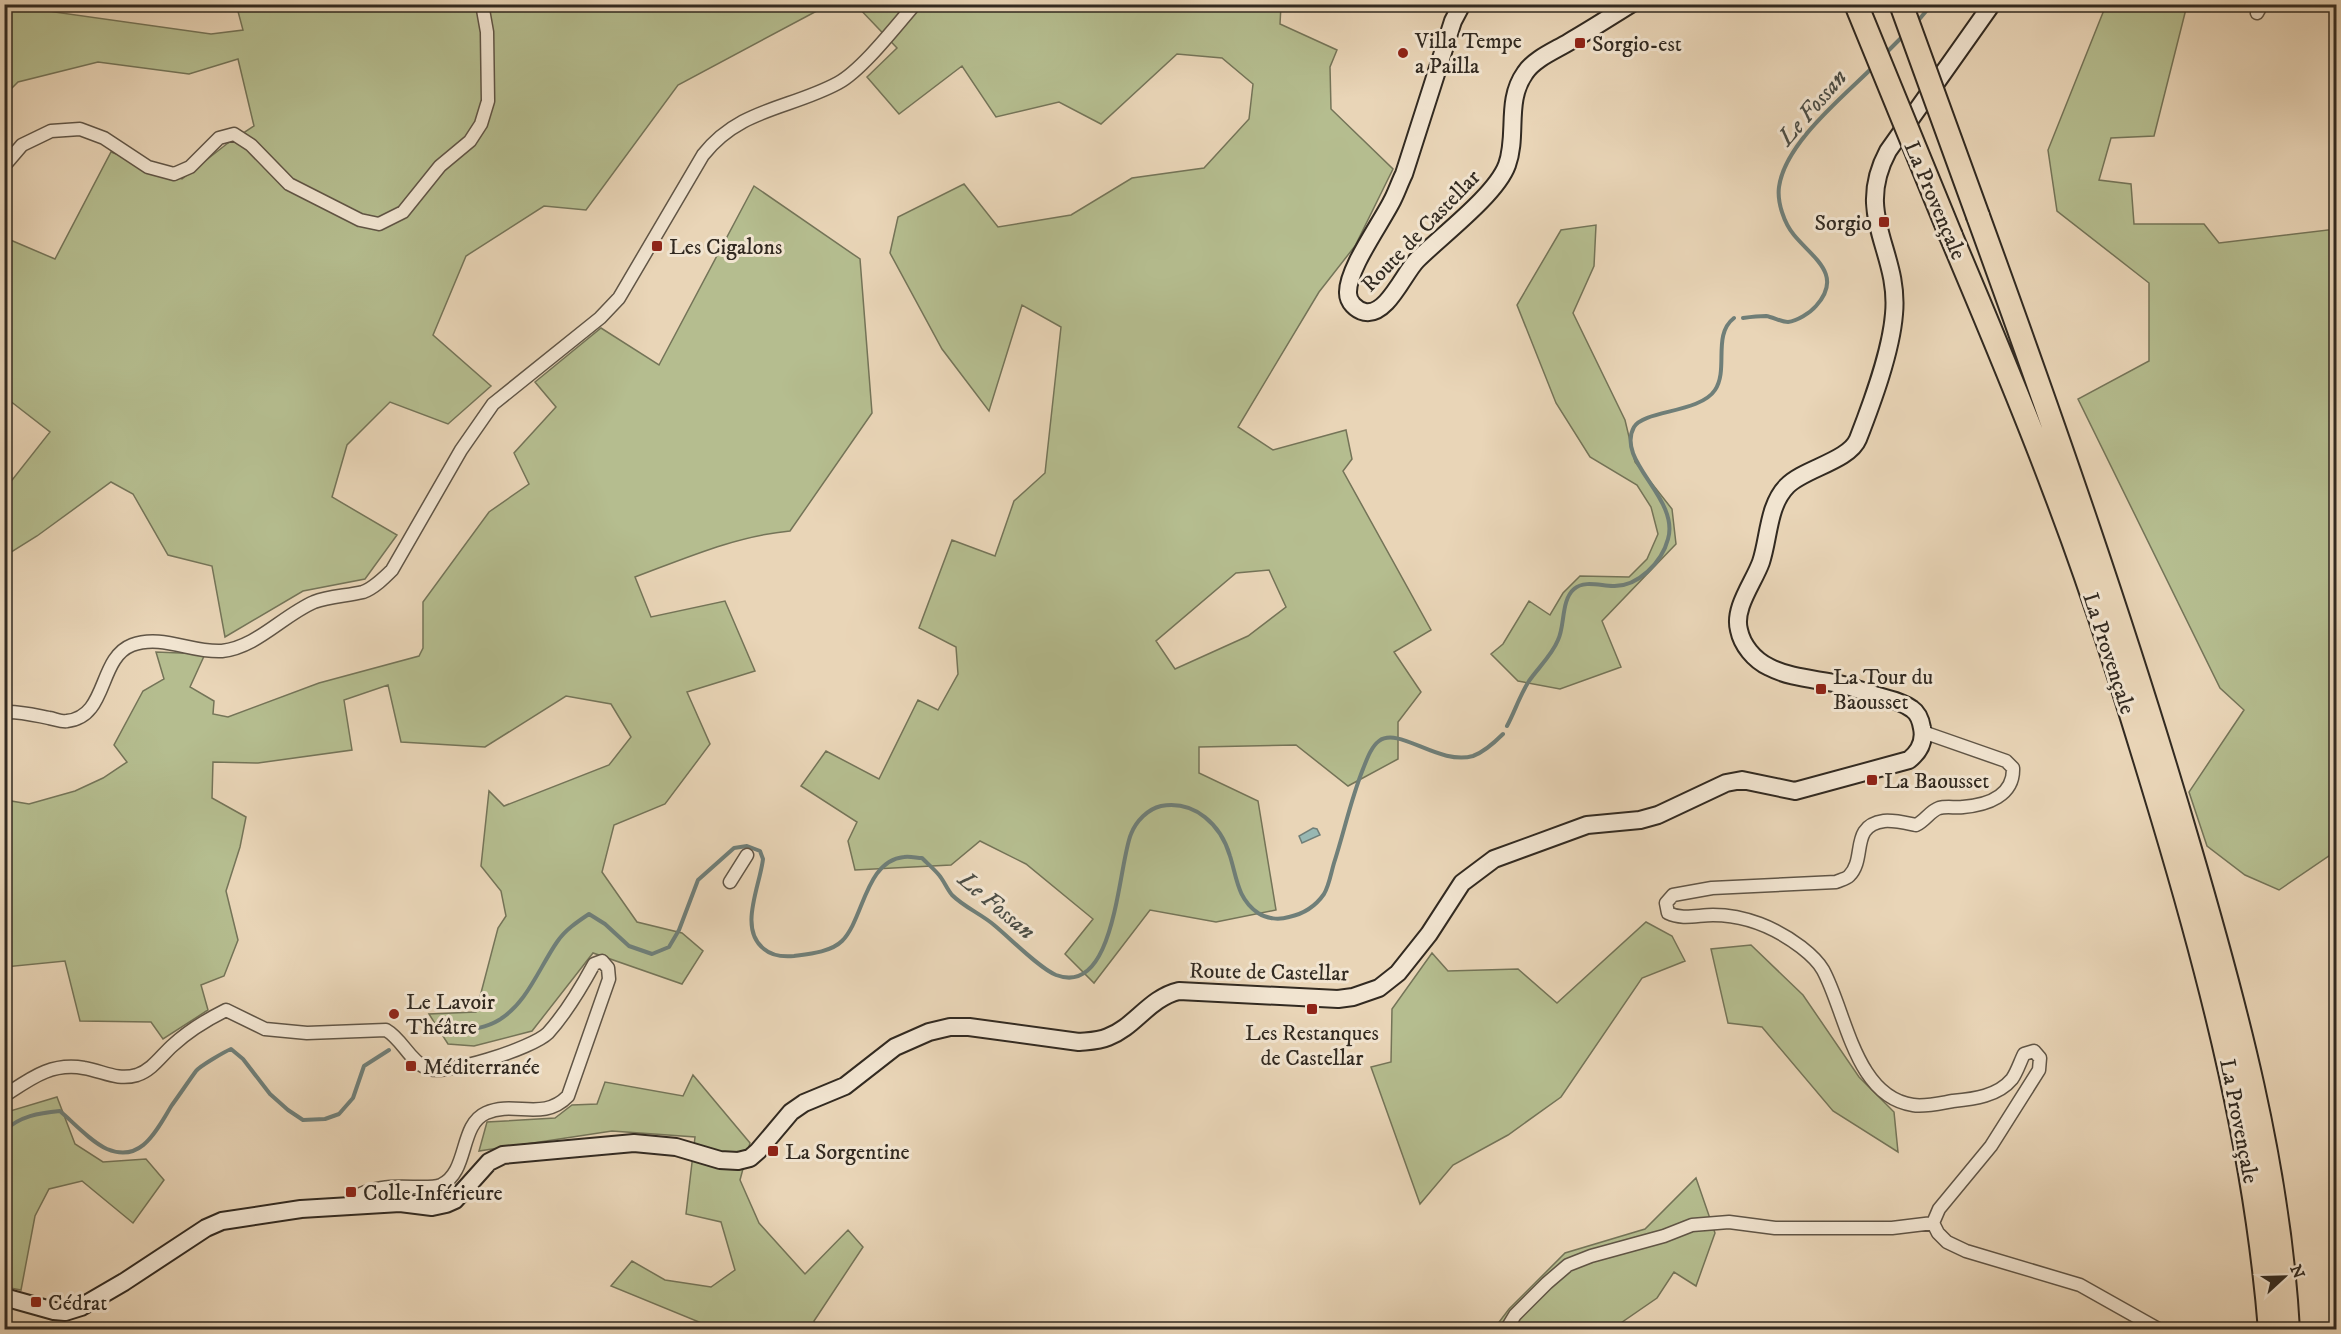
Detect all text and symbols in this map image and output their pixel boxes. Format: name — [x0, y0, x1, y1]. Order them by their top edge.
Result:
place label: Villa Tempe a Pailla — [1414, 28, 1522, 80]
place label: Sorgio-est — [1592, 31, 1682, 58]
marker: Sorgio-est — [1573, 36, 1587, 50]
marker: Villa Tempe a Pailla — [1396, 46, 1410, 60]
water label: Le Fossan — [1770, 63, 1854, 153]
street label: La Provençale — [1898, 137, 1972, 264]
street label: Route de Castellar — [1356, 164, 1487, 298]
place label: Sorgio — [1815, 210, 1872, 237]
marker: Sorgio — [1877, 215, 1891, 229]
place label: Les Cigalons — [669, 234, 782, 261]
marker: Les Cigalons — [650, 239, 664, 253]
street label: La Provençale — [2076, 589, 2141, 718]
place label: La Tour du Baousset — [1833, 664, 1933, 716]
marker: La Tour du Baousset — [1814, 682, 1828, 696]
place label: La Baousset — [1884, 768, 1989, 795]
marker: La Baousset — [1865, 773, 1879, 787]
water label: Le Fossan — [950, 864, 1041, 947]
street label: Route de Castellar — [1189, 958, 1350, 987]
place label: Le Lavoir Théâtre — [406, 989, 496, 1041]
marker: Les Restanques de Castellar — [1305, 1002, 1319, 1016]
marker: Le Lavoir Théâtre — [387, 1007, 401, 1021]
place label: Les Restanques de Castellar — [1245, 1020, 1379, 1072]
place label: Méditerranée — [423, 1054, 540, 1081]
street label: La Provençale — [2213, 1057, 2264, 1186]
marker: Méditerranée — [404, 1059, 418, 1073]
place label: La Sorgentine — [785, 1139, 910, 1166]
marker: La Sorgentine — [766, 1144, 780, 1158]
place label: Colle Inférieure — [363, 1180, 503, 1207]
marker: Colle Inférieure — [344, 1185, 358, 1199]
north arrow — [2254, 1247, 2314, 1307]
text: N — [2285, 1262, 2309, 1282]
place label: Cédrat — [48, 1290, 107, 1317]
marker: Cédrat — [29, 1295, 43, 1309]

